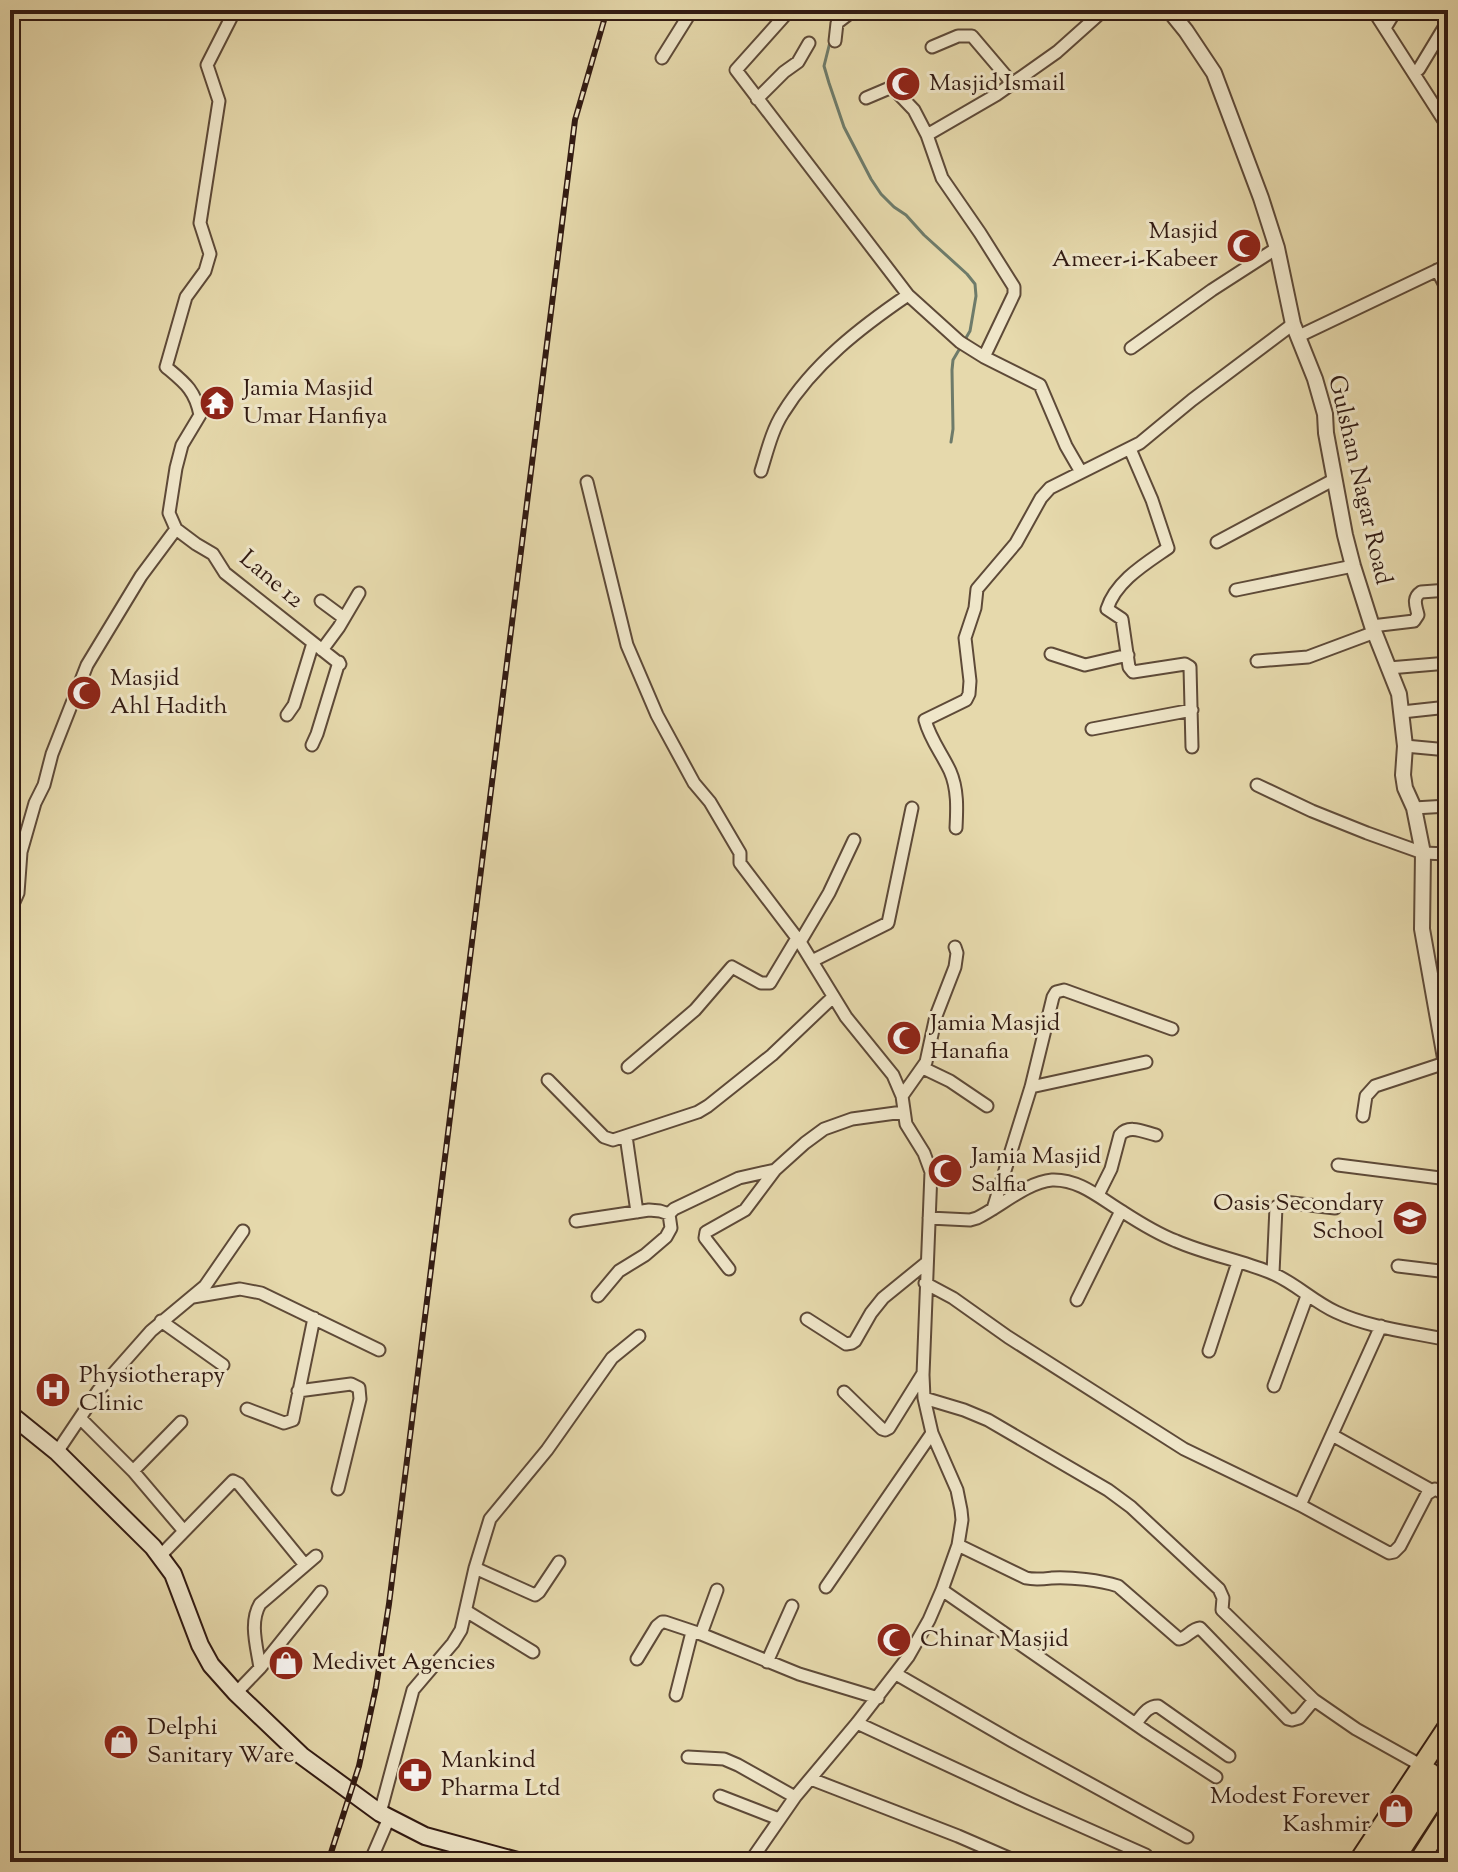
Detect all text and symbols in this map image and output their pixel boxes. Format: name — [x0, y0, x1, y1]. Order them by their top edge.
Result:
mosque icon: Masjid Ismail — [884, 65, 922, 103]
place label: Masjid Ismail — [929, 67, 1066, 101]
place label: Masjid Ameer-i-Kabeer — [1052, 215, 1218, 277]
mosque icon: Masjid Ameer-i-Kabeer — [1225, 227, 1263, 265]
place label: Jamia Masjid Umar Hanfiya — [241, 372, 388, 434]
street label: Gulshan Nagar Road — [1318, 372, 1400, 589]
temple icon: Jamia Masjid Umar Hanfiya — [198, 384, 236, 422]
street label: Lane 12 — [231, 543, 311, 617]
place label: Masjid Ahl Hadith — [110, 662, 228, 724]
mosque icon: Masjid Ahl Hadith — [65, 674, 103, 712]
place label: Jamia Masjid Hanafia — [928, 1007, 1061, 1069]
mosque icon: Jamia Masjid Hanafia — [885, 1019, 923, 1057]
place label: Jamia Masjid Salfia — [969, 1140, 1102, 1202]
mosque icon: Jamia Masjid Salfia — [926, 1152, 964, 1190]
place label: Oasis Secondary School — [1213, 1187, 1384, 1249]
school or university icon: Oasis Secondary School — [1391, 1199, 1429, 1237]
place label: Physiotherapy Clinic — [79, 1359, 225, 1421]
hospital icon: Physiotherapy Clinic — [34, 1371, 72, 1409]
mosque icon: Chinar Masjid — [875, 1621, 913, 1659]
place label: Chinar Masjid — [920, 1623, 1069, 1657]
shop icon: Medivet Agencies — [267, 1644, 305, 1682]
place label: Medivet Agencies — [312, 1646, 495, 1680]
place label: Delphi Sanitary Ware — [147, 1711, 294, 1773]
shop icon: Delphi Sanitary Ware — [102, 1723, 140, 1761]
place label: Mankind Pharma Ltd — [441, 1744, 561, 1806]
pharmacy icon: Mankind Pharma Ltd — [396, 1756, 434, 1794]
place label: Modest Forever Kashmir — [1210, 1780, 1370, 1842]
shop icon: Modest Forever Kashmir — [1377, 1792, 1415, 1830]

